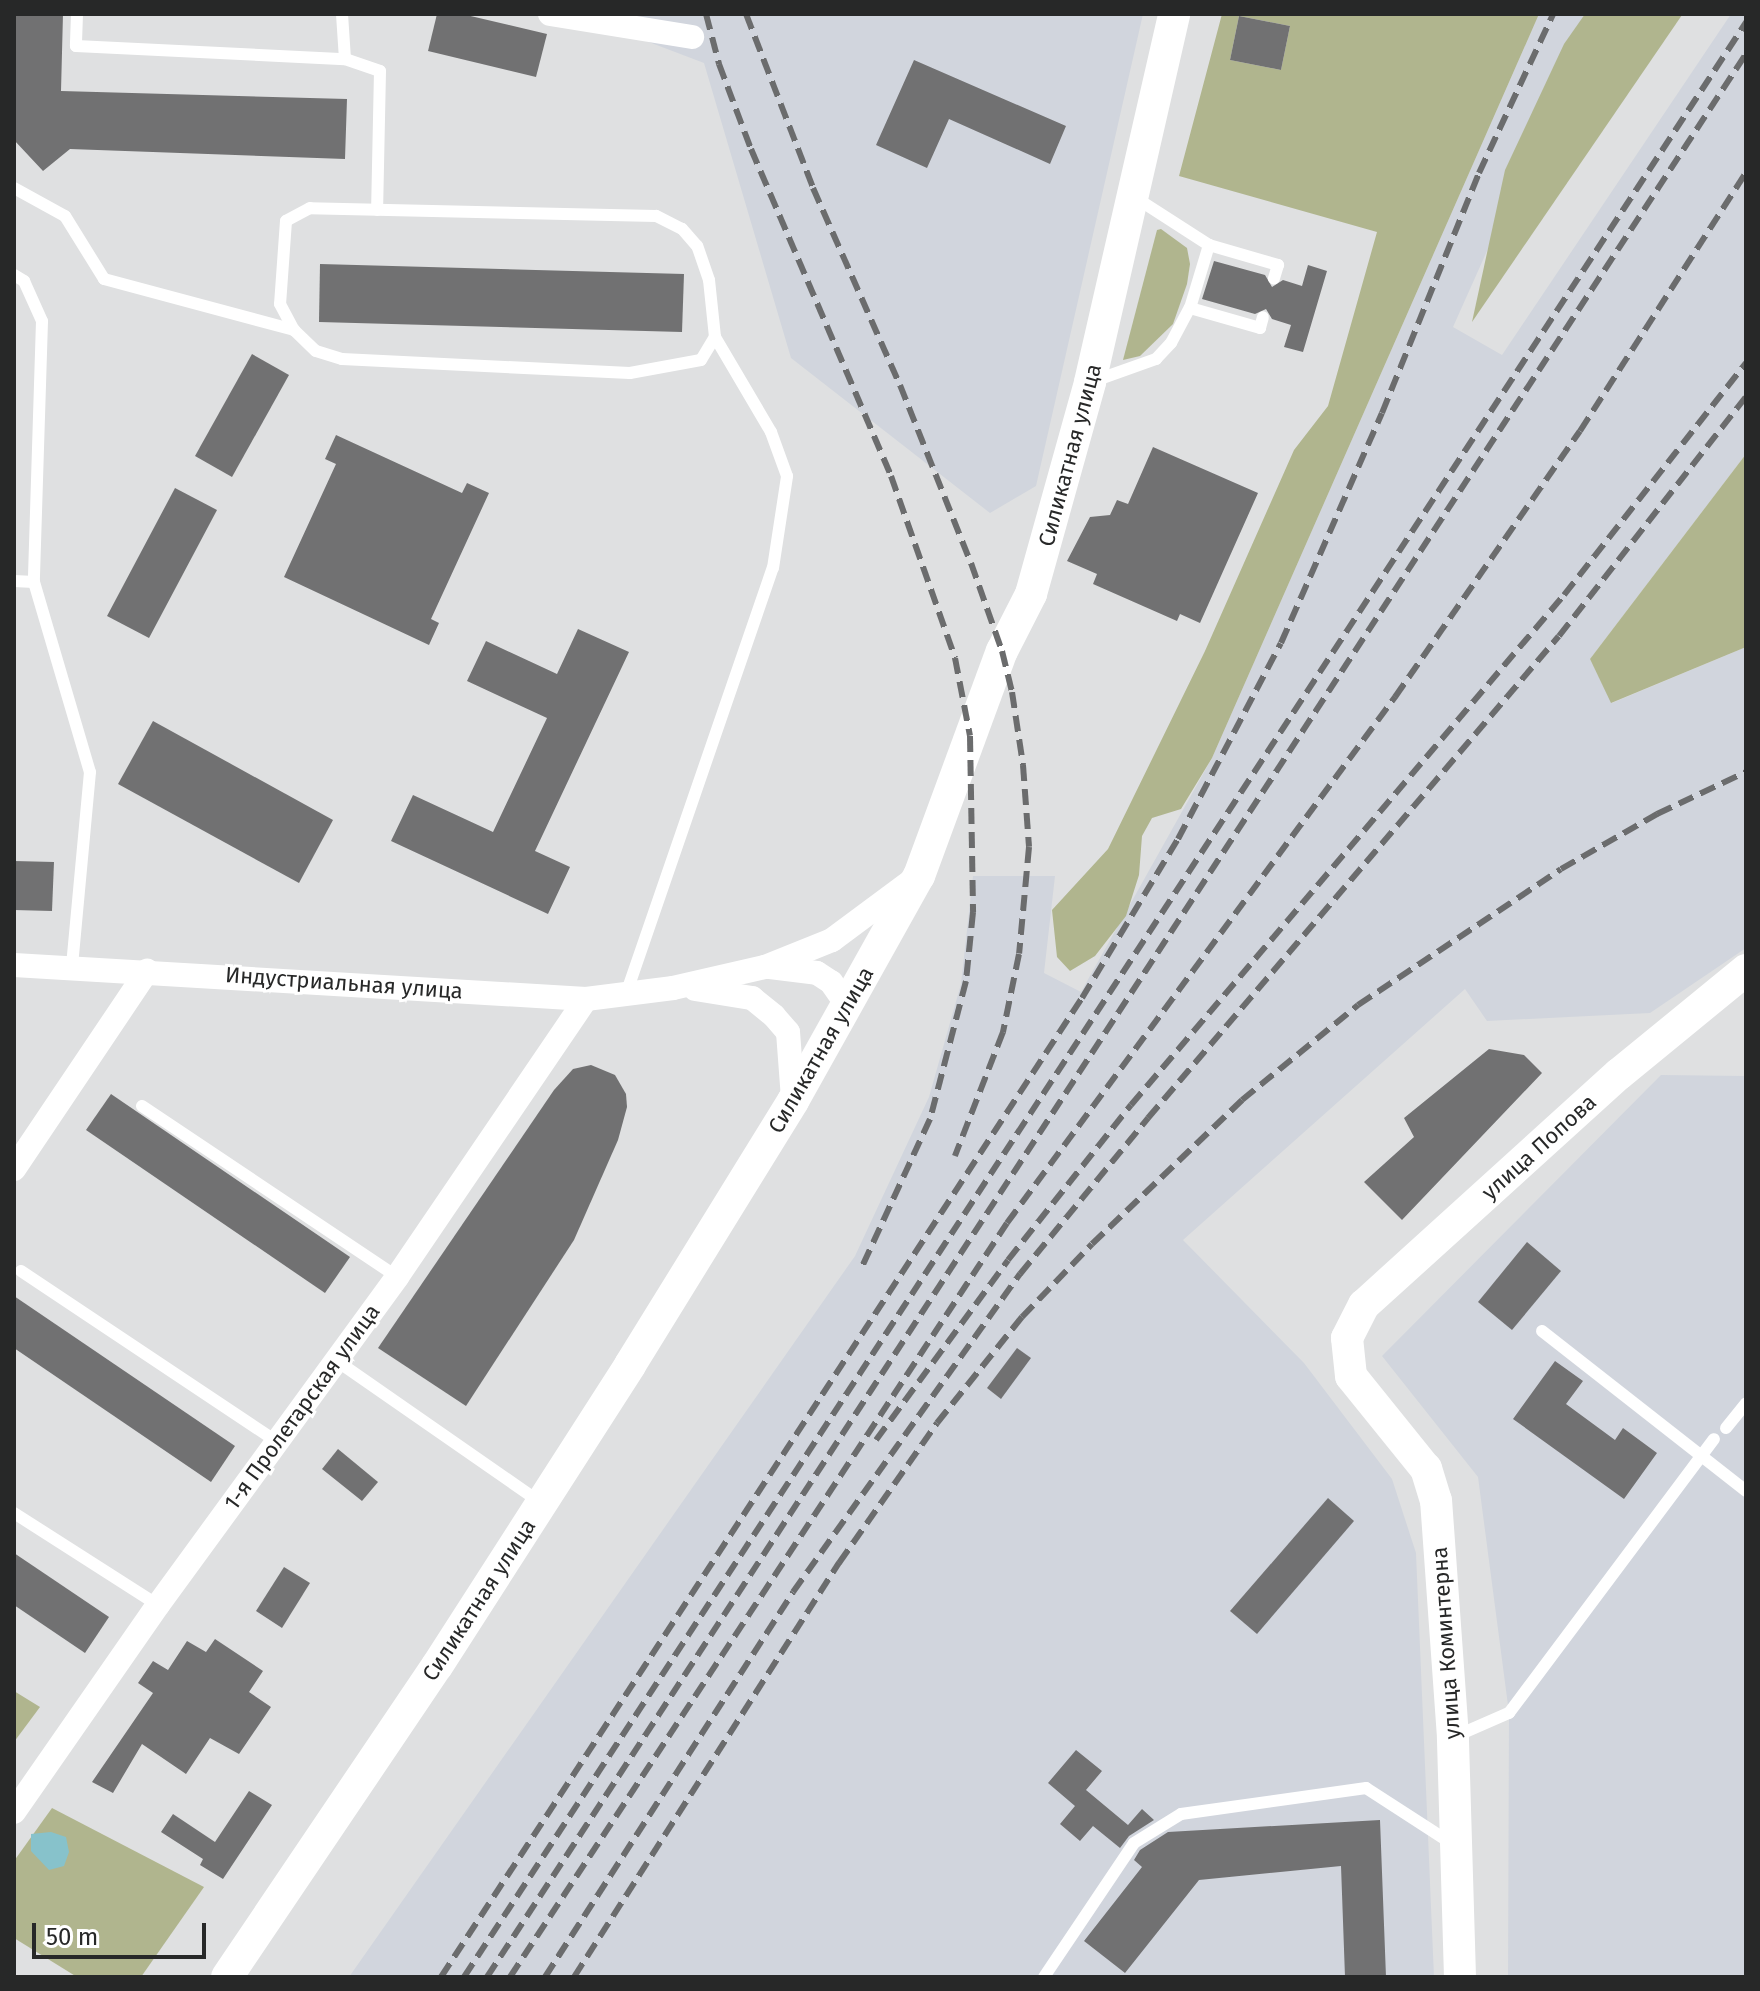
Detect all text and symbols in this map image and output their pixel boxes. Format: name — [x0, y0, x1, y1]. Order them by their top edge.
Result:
street label: Силикатная улица — [1033, 361, 1107, 549]
street label: Индустриальная улица — [224, 962, 464, 1004]
street label: Силикатная улица — [763, 962, 879, 1138]
street label: улица Попова — [1476, 1089, 1602, 1205]
street label: 1-я Пролетарская улица — [219, 1299, 385, 1515]
street label: Силикатная улица — [417, 1514, 541, 1686]
street label: улица Коминтерна — [1426, 1546, 1466, 1740]
scale bar — [36, 1907, 210, 1957]
text: 50 m — [46, 1923, 98, 1951]

